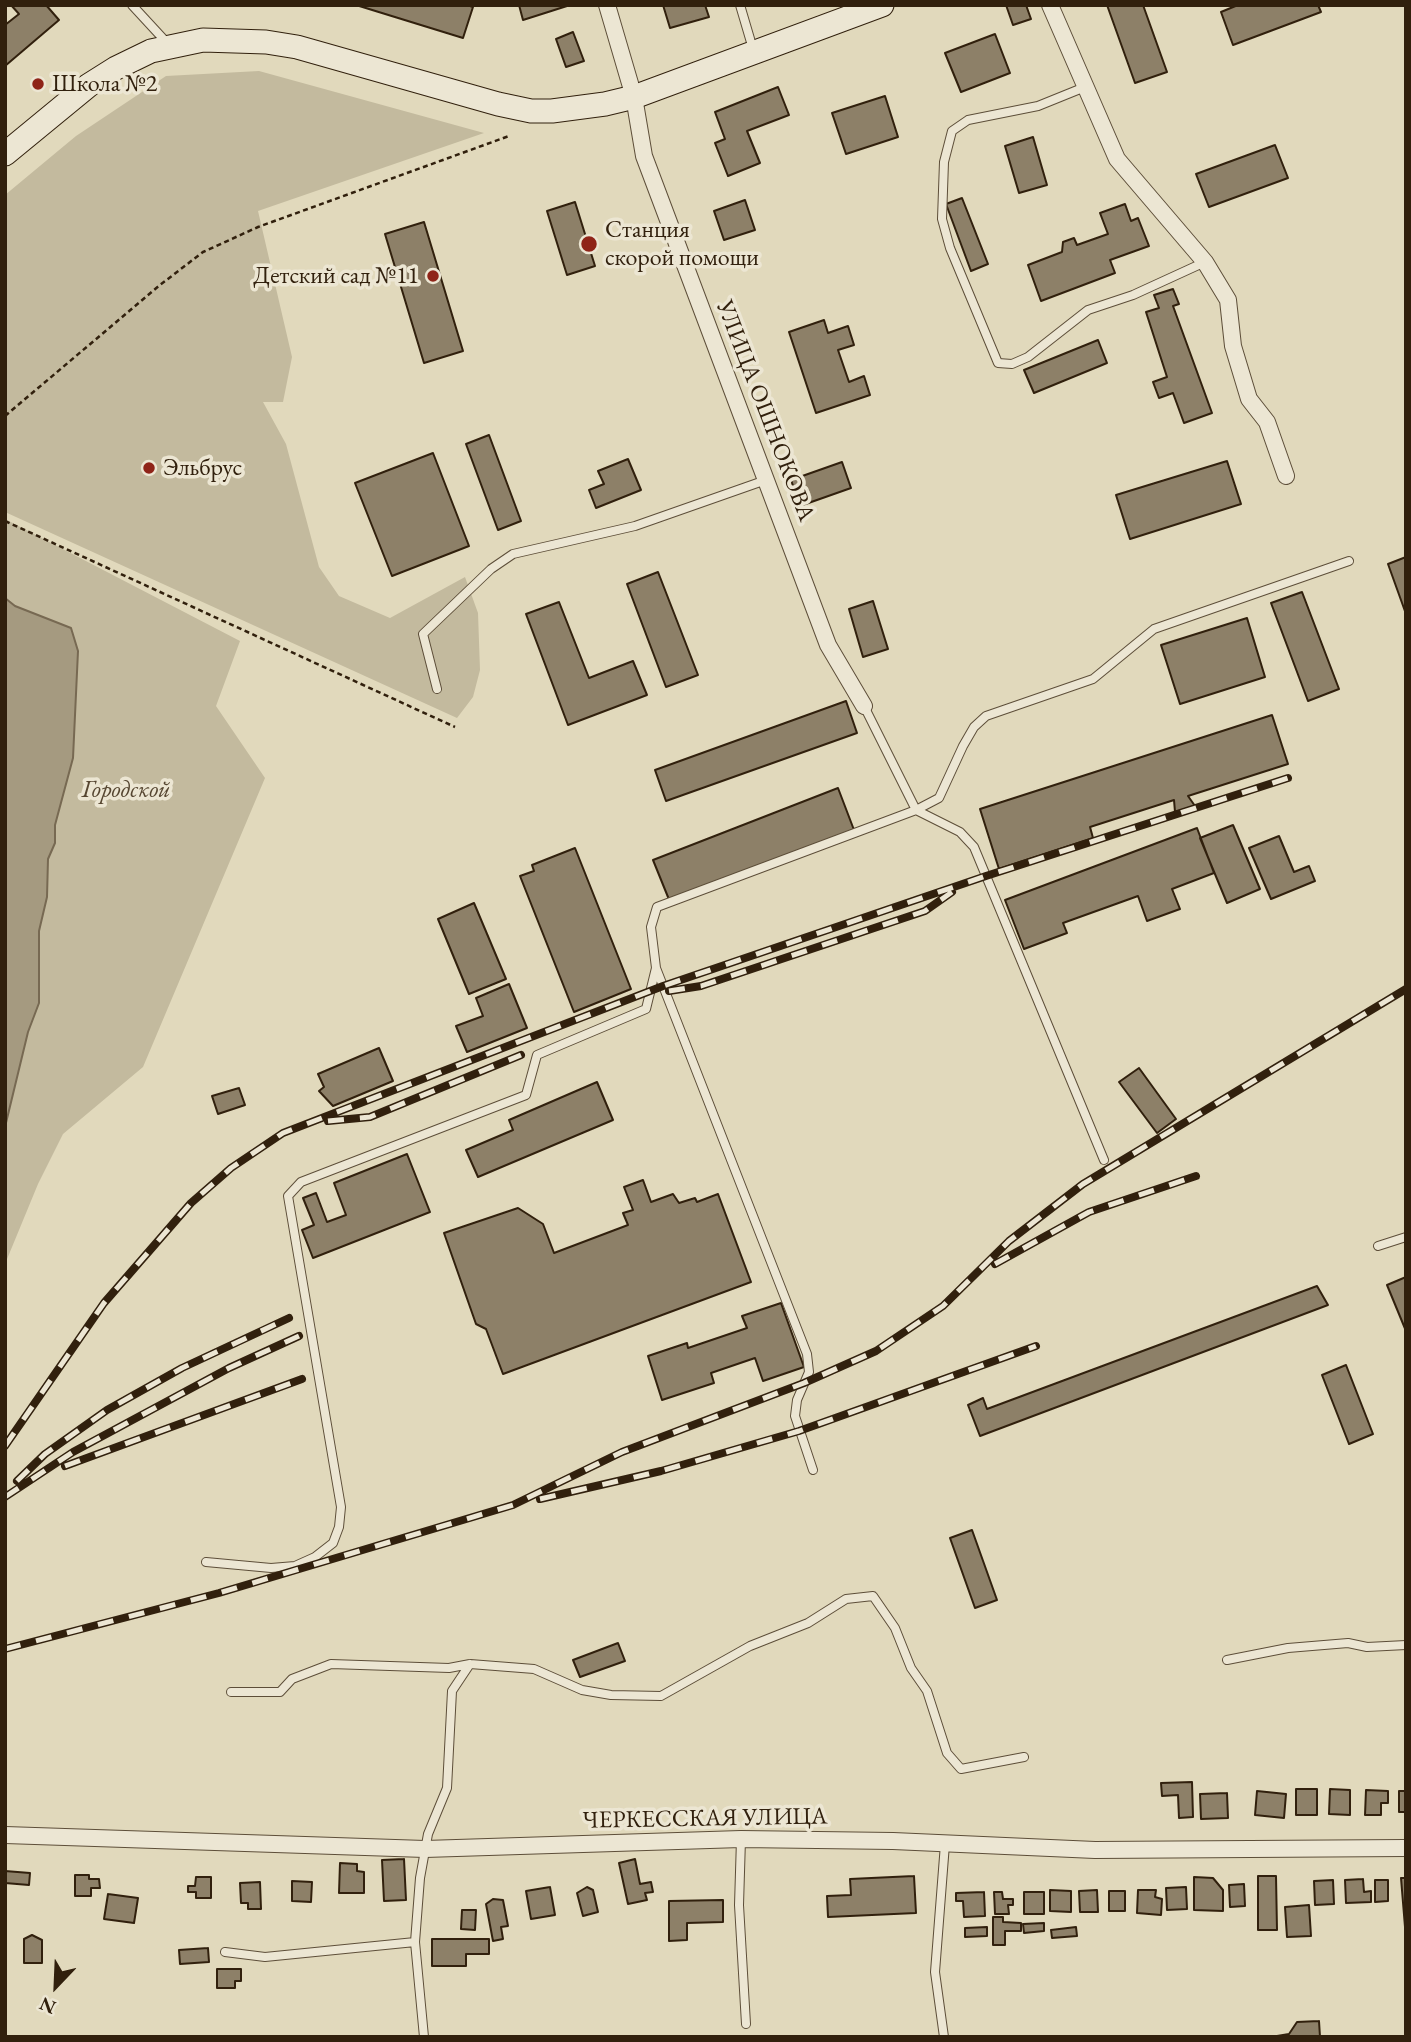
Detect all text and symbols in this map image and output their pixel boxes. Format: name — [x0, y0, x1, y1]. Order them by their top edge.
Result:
place label: Школа №2 — [52, 70, 157, 98]
marker: Школа №2 — [30, 76, 46, 92]
place label: Станция скорой помощи — [605, 216, 759, 272]
marker: Станция скорой помощи — [579, 234, 599, 254]
place label: Детский сад №11 — [253, 262, 419, 290]
marker: Детский сад №11 — [425, 268, 441, 284]
street label: УЛИЦА ОШНОКОВА — [710, 296, 820, 526]
place label: Эльбрус — [163, 454, 242, 482]
marker: Эльбрус — [141, 460, 157, 476]
park label: Городской — [82, 776, 170, 804]
street label: ЧЕРКЕССКАЯ УЛИЦА — [582, 1802, 828, 1836]
north arrow — [21, 1951, 91, 2021]
text: N — [36, 1991, 60, 2020]

